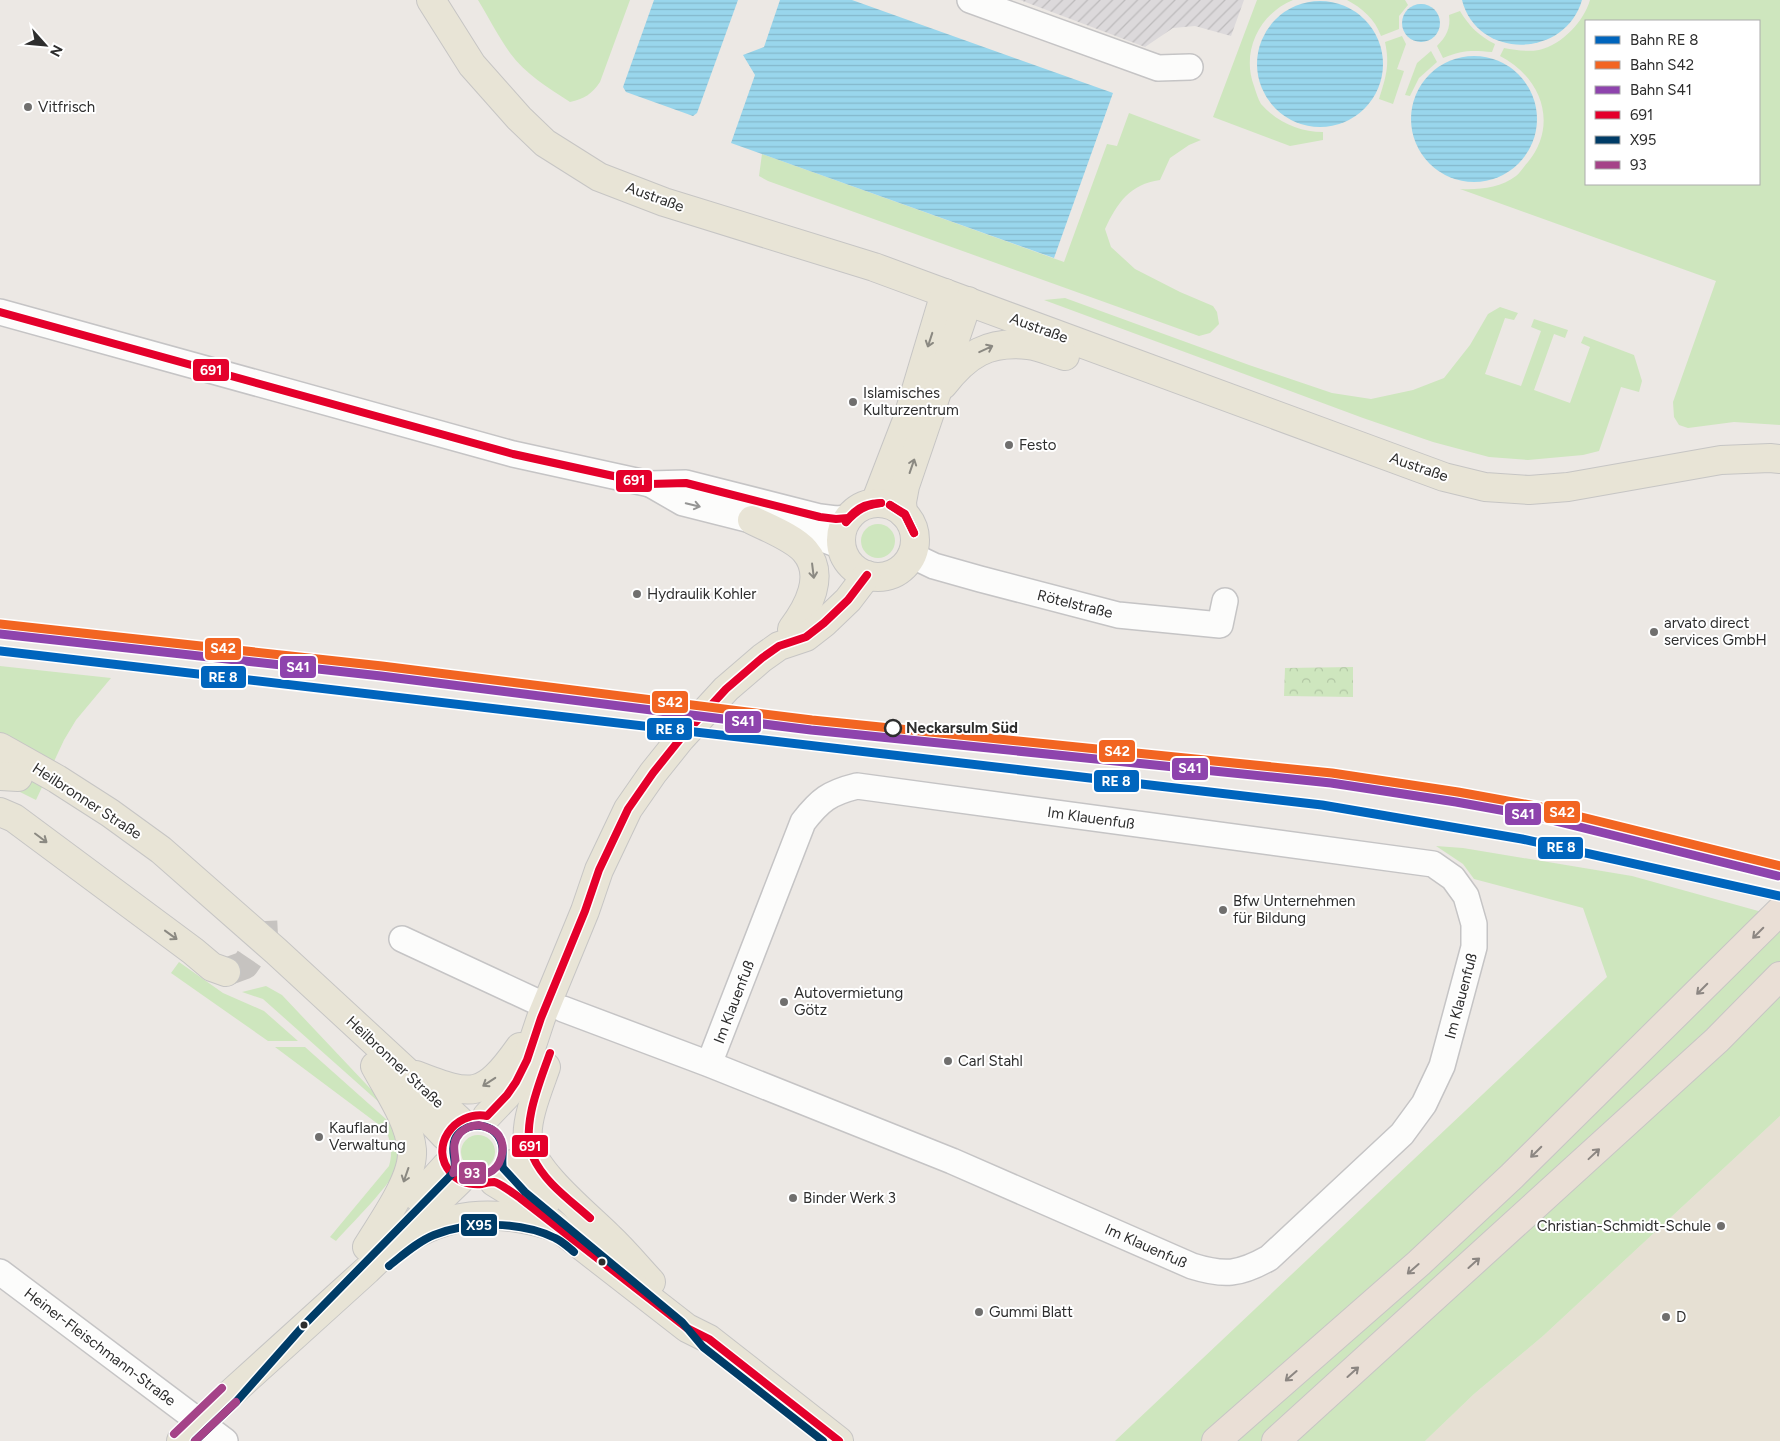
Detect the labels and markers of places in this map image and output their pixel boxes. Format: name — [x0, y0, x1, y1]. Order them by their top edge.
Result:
place label: Vitfrisch — [38, 98, 95, 116]
marker: Vitfrisch — [22, 101, 34, 113]
place label: Islamisches Kulturzentrum — [863, 384, 959, 419]
marker: Islamisches Kulturzentrum — [847, 396, 859, 408]
place label: Festo — [1019, 436, 1057, 454]
marker: Festo — [1003, 439, 1015, 451]
place label: Hydraulik Kohler — [647, 585, 756, 603]
marker: Hydraulik Kohler — [631, 588, 643, 600]
place label: arvato direct services GmbH — [1664, 614, 1767, 649]
marker: arvato direct services GmbH — [1648, 626, 1660, 638]
marker: Neckarsulm Süd — [884, 719, 902, 737]
place label: Neckarsulm Süd — [906, 719, 1018, 737]
place label: Bfw Unternehmen für Bildung — [1233, 892, 1355, 927]
marker: Bfw Unternehmen für Bildung — [1217, 904, 1229, 916]
place label: Autovermietung Götz — [794, 984, 903, 1019]
marker: Autovermietung Götz — [778, 996, 790, 1008]
place label: Carl Stahl — [958, 1052, 1023, 1070]
marker: Carl Stahl — [942, 1055, 954, 1067]
place label: Kaufland Verwaltung — [329, 1119, 406, 1154]
marker: Kaufland Verwaltung — [313, 1131, 325, 1143]
place label: Binder Werk 3 — [803, 1189, 896, 1207]
marker: Binder Werk 3 — [787, 1192, 799, 1204]
place label: Christian-Schmidt-Schule — [1537, 1217, 1711, 1235]
marker: Christian-Schmidt-Schule — [1715, 1220, 1727, 1232]
unlabelled marker — [597, 1257, 607, 1267]
place label: Gummi Blatt — [989, 1303, 1073, 1321]
marker: Gummi Blatt — [973, 1306, 985, 1318]
place label: D — [1676, 1308, 1686, 1326]
marker: D — [1660, 1311, 1672, 1323]
unlabelled marker — [299, 1320, 309, 1330]

